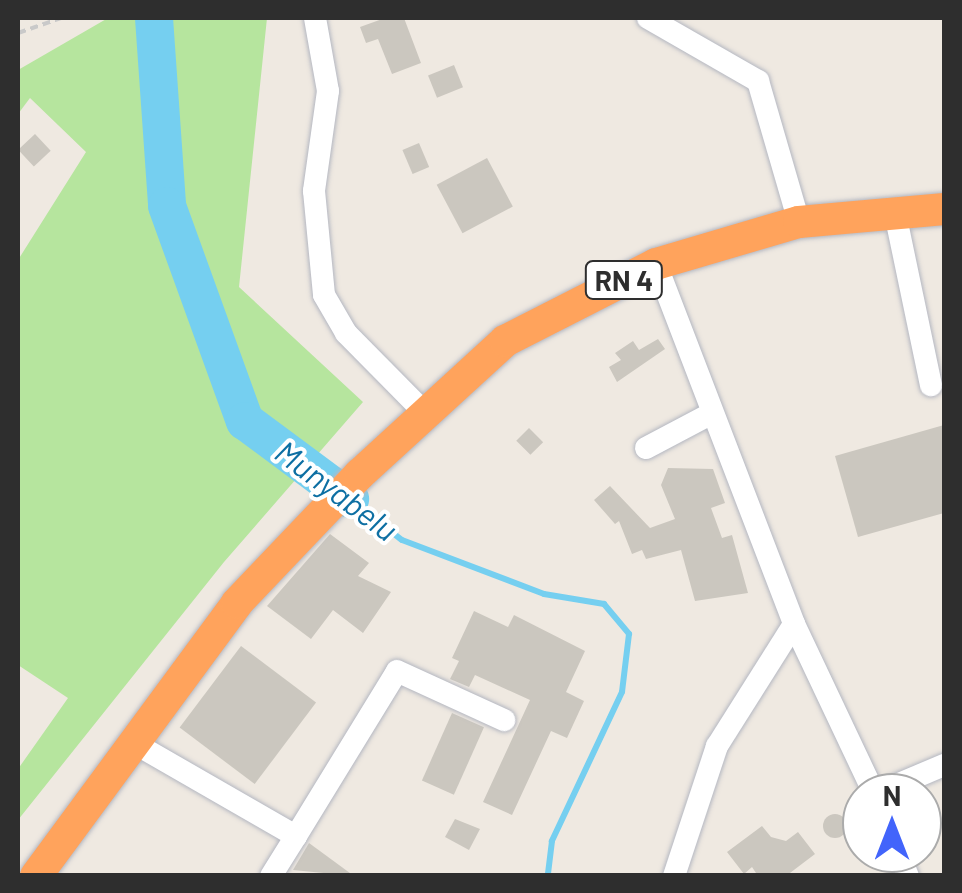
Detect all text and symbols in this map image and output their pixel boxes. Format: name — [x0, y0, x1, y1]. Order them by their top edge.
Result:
road number: RN 4 — [584, 257, 664, 303]
water label: Munyabelu — [268, 432, 406, 548]
north arrow — [842, 773, 942, 873]
text: N — [883, 778, 901, 812]

